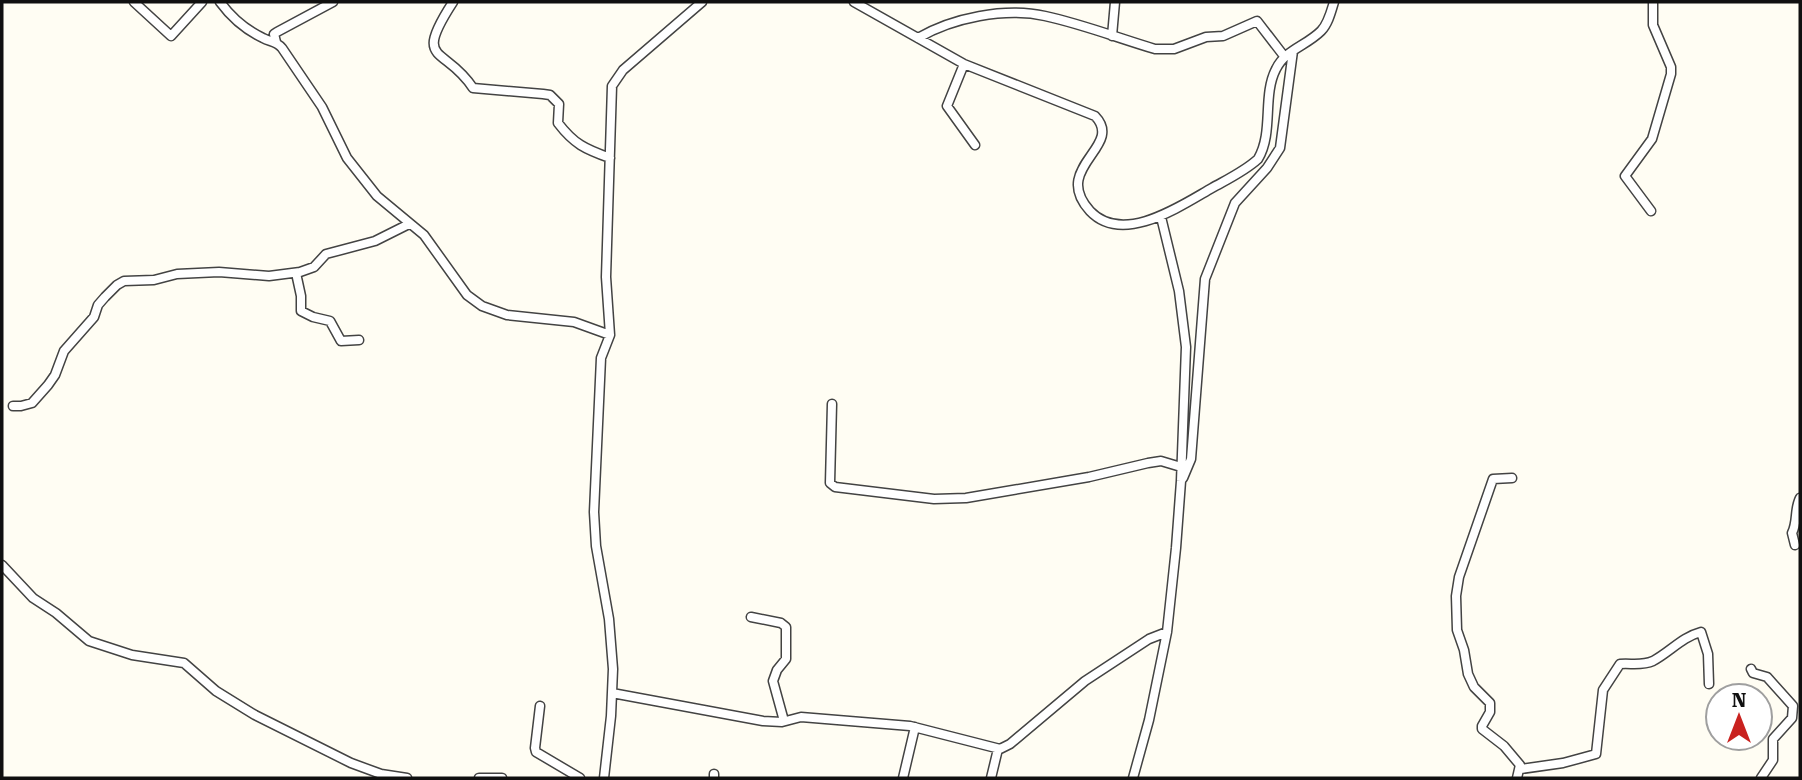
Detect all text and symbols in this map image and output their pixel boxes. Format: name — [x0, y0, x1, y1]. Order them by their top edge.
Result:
north arrow — [1704, 682, 1774, 752]
text: N — [1732, 689, 1747, 712]

